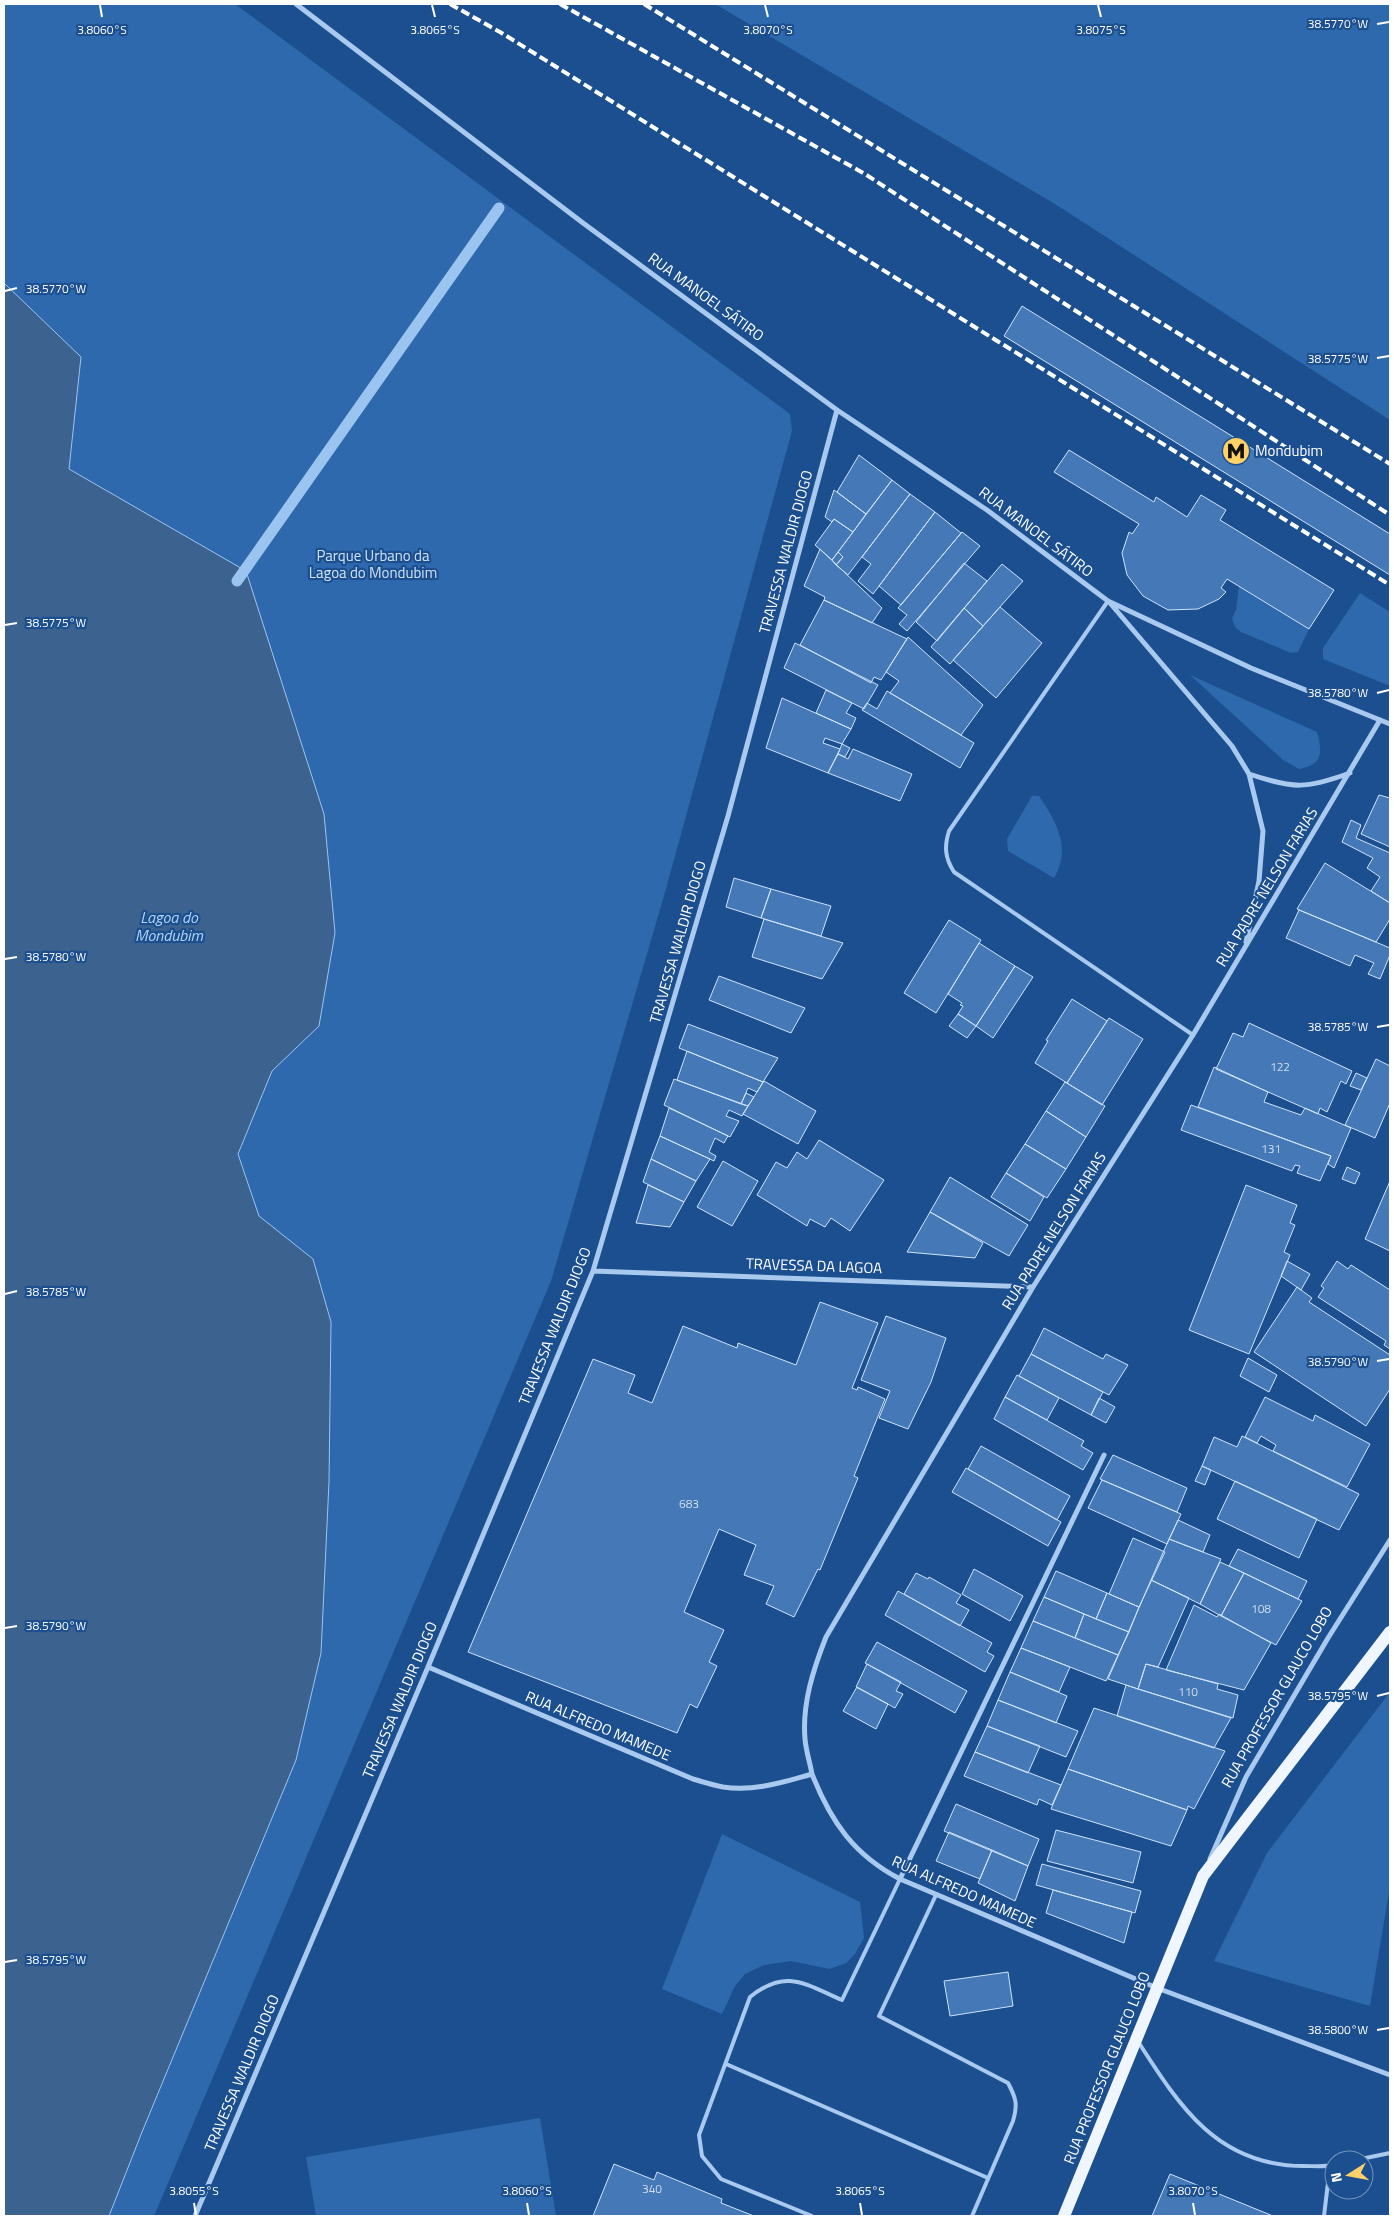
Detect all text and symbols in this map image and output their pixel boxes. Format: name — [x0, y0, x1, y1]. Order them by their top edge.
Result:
text: 38.5770°W — [1308, 14, 1368, 33]
text: 3.8060°S — [77, 20, 127, 39]
text: 3.8065°S — [410, 20, 460, 39]
text: 3.8070°S — [743, 20, 793, 39]
text: 3.8075°S — [1076, 20, 1126, 39]
street label: RUA MANOEL SÁTIRO — [644, 247, 769, 347]
text: 38.5770°W — [26, 279, 86, 298]
text: 38.5775°W — [1308, 349, 1368, 368]
metro station icon: Mondubim — [1221, 436, 1251, 466]
place label: Mondubim — [1255, 439, 1323, 462]
street label: TRAVESSA WALDIR DIOGO — [753, 468, 818, 636]
street label: RUA MANOEL SÁTIRO — [974, 481, 1099, 582]
park label: Parque Urbano da Lagoa do Mondubim — [309, 544, 437, 584]
text: 38.5775°W — [26, 613, 86, 632]
text: 38.5780°W — [1308, 683, 1368, 702]
street label: RUA PADRE NELSON FARIAS — [1210, 803, 1323, 971]
street label: TRAVESSA WALDIR DIOGO — [643, 858, 712, 1026]
water label: Lagoa do Mondubim — [135, 905, 204, 947]
text: 38.5780°W — [26, 947, 86, 966]
text: 38.5785°W — [1308, 1017, 1368, 1036]
house number: 122 — [1270, 1057, 1290, 1076]
house number: 131 — [1261, 1139, 1281, 1158]
street label: RUA PADRE NELSON FARIAS — [996, 1147, 1112, 1314]
street label: TRAVESSA WALDIR DIOGO — [512, 1243, 597, 1408]
street label: TRAVESSA DA LAGOA — [745, 1252, 883, 1279]
text: 38.5785°W — [26, 1282, 86, 1301]
text: 38.5790°W — [1308, 1352, 1368, 1371]
house number: 683 — [679, 1494, 699, 1513]
house number: 108 — [1251, 1599, 1271, 1618]
street label: RUA PROFESSOR GLAUCO LOBO — [1215, 1602, 1338, 1792]
text: 38.5790°W — [26, 1616, 86, 1635]
street label: TRAVESSA WALDIR DIOGO — [356, 1618, 443, 1782]
house number: 110 — [1178, 1682, 1198, 1701]
street label: RUA ALFREDO MAMEDE — [522, 1685, 674, 1767]
text: 38.5795°W — [1308, 1686, 1368, 1705]
street label: RUA ALFREDO MAMEDE — [888, 1849, 1040, 1934]
text: 38.5795°W — [26, 1950, 86, 1969]
street label: RUA PROFESSOR GLAUCO LOBO — [1057, 1968, 1156, 2168]
street label: TRAVESSA WALDIR DIOGO — [198, 1991, 285, 2155]
text: 38.5800°W — [1308, 2020, 1368, 2039]
north arrow — [1324, 2150, 1374, 2200]
text: N — [1325, 2171, 1347, 2184]
house number: 340 — [642, 2179, 662, 2198]
text: 3.8055°S — [169, 2181, 219, 2200]
text: 3.8060°S — [502, 2181, 552, 2200]
text: 3.8065°S — [835, 2181, 885, 2200]
text: 3.8070°S — [1168, 2181, 1218, 2200]

